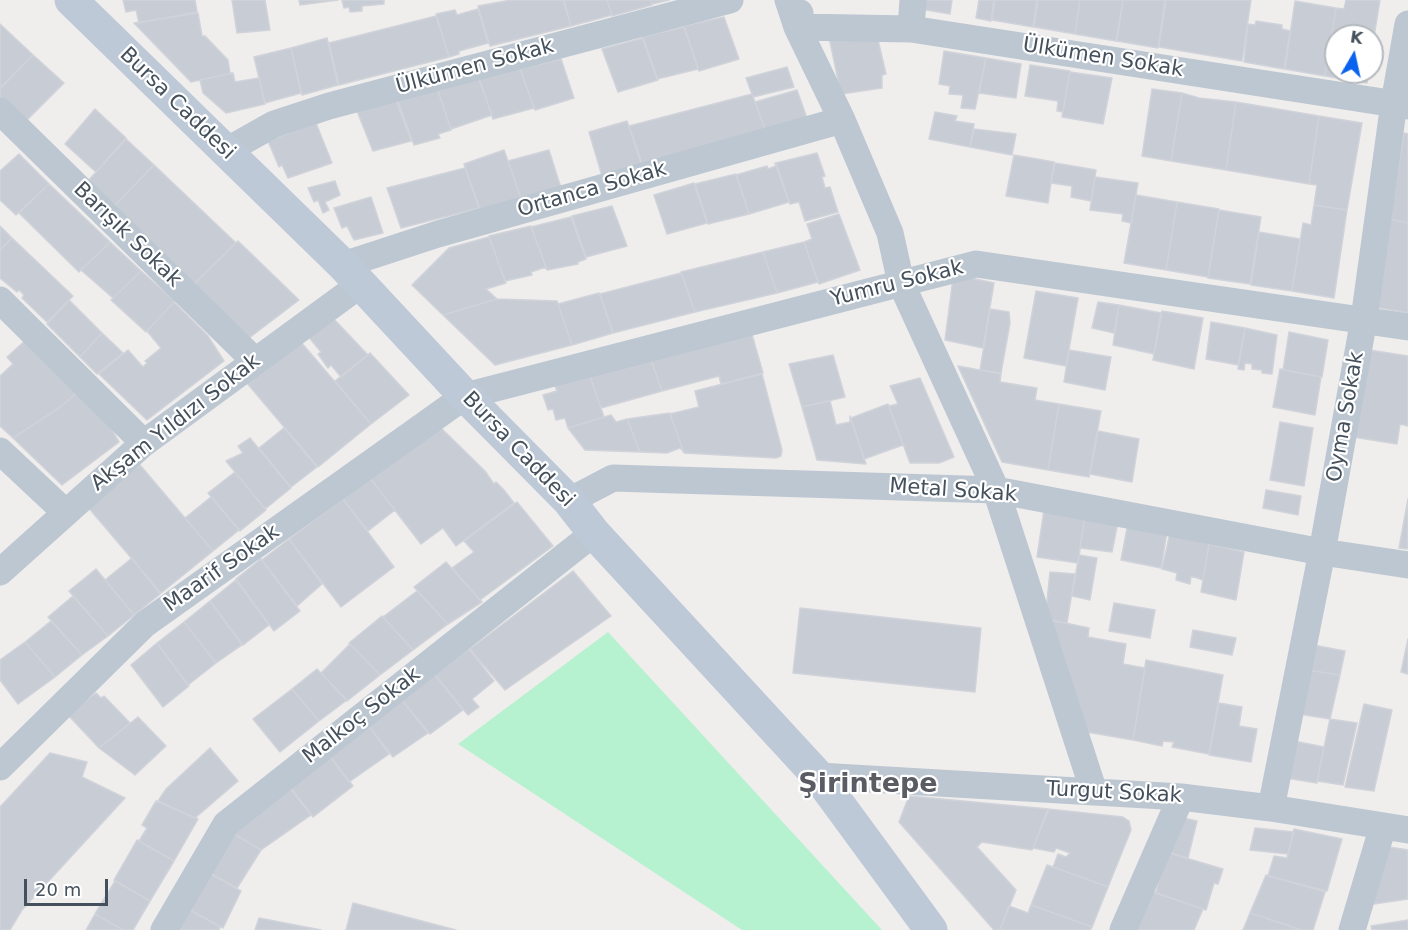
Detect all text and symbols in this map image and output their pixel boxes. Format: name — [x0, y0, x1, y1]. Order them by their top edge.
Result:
north arrow — [1324, 24, 1384, 84]
text: K — [1349, 27, 1364, 48]
street label: Ülkümen Sokak — [1021, 33, 1185, 83]
street label: Ülkümen Sokak — [393, 34, 557, 100]
street label: Bursa Caddesi — [114, 43, 240, 165]
street label: Ortanca Sokak — [515, 157, 669, 223]
street label: Barışık Sokak — [68, 177, 186, 293]
street label: Yumru Sokak — [828, 255, 966, 313]
street label: Akşam Yıldızı Sokak — [86, 349, 266, 497]
street label: Oyma Sokak — [1322, 350, 1370, 484]
street label: Bursa Caddesi — [457, 387, 579, 513]
street label: Metal Sokak — [888, 474, 1018, 508]
street label: Maarif Sokak — [159, 520, 285, 618]
street label: Malkoç Sokak — [298, 662, 426, 770]
district label: Şirintepe — [798, 769, 938, 801]
street label: Turgut Sokak — [1046, 777, 1182, 809]
scale bar — [27, 867, 111, 905]
text: 20 m — [35, 879, 81, 900]

